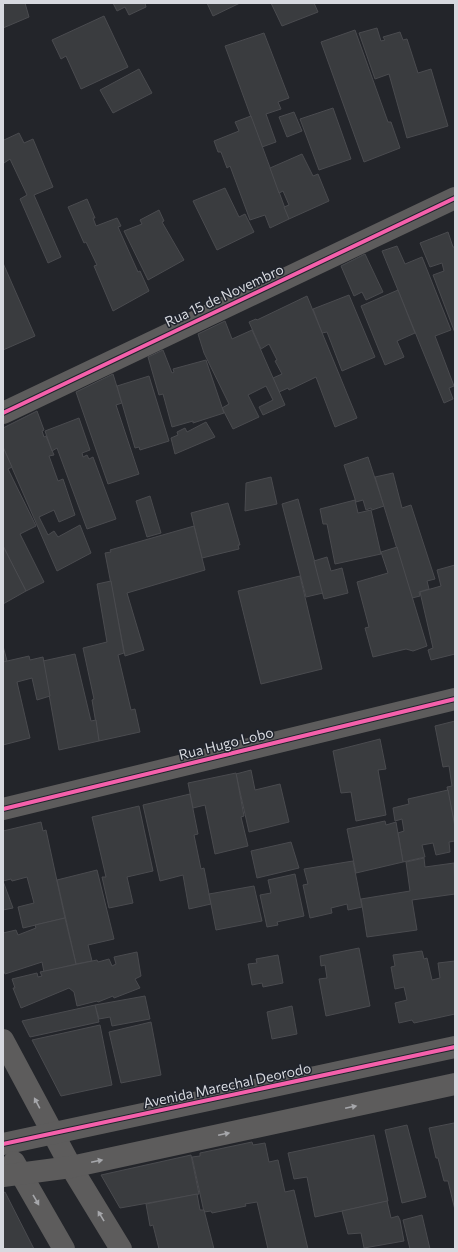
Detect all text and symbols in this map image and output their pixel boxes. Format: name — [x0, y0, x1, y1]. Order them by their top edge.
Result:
street label: Rua 15 de Novembro — [162, 260, 286, 330]
street label: Rua Hugo Lobo — [177, 723, 275, 763]
street label: Avenida Marechal Deorodo — [141, 1059, 313, 1111]
one-way arrow — [33, 1097, 40, 1108]
one-way arrow — [345, 1103, 357, 1109]
one-way arrow — [218, 1130, 230, 1136]
one-way arrow — [91, 1158, 103, 1164]
one-way arrow — [32, 1194, 39, 1206]
one-way arrow — [97, 1210, 104, 1222]

